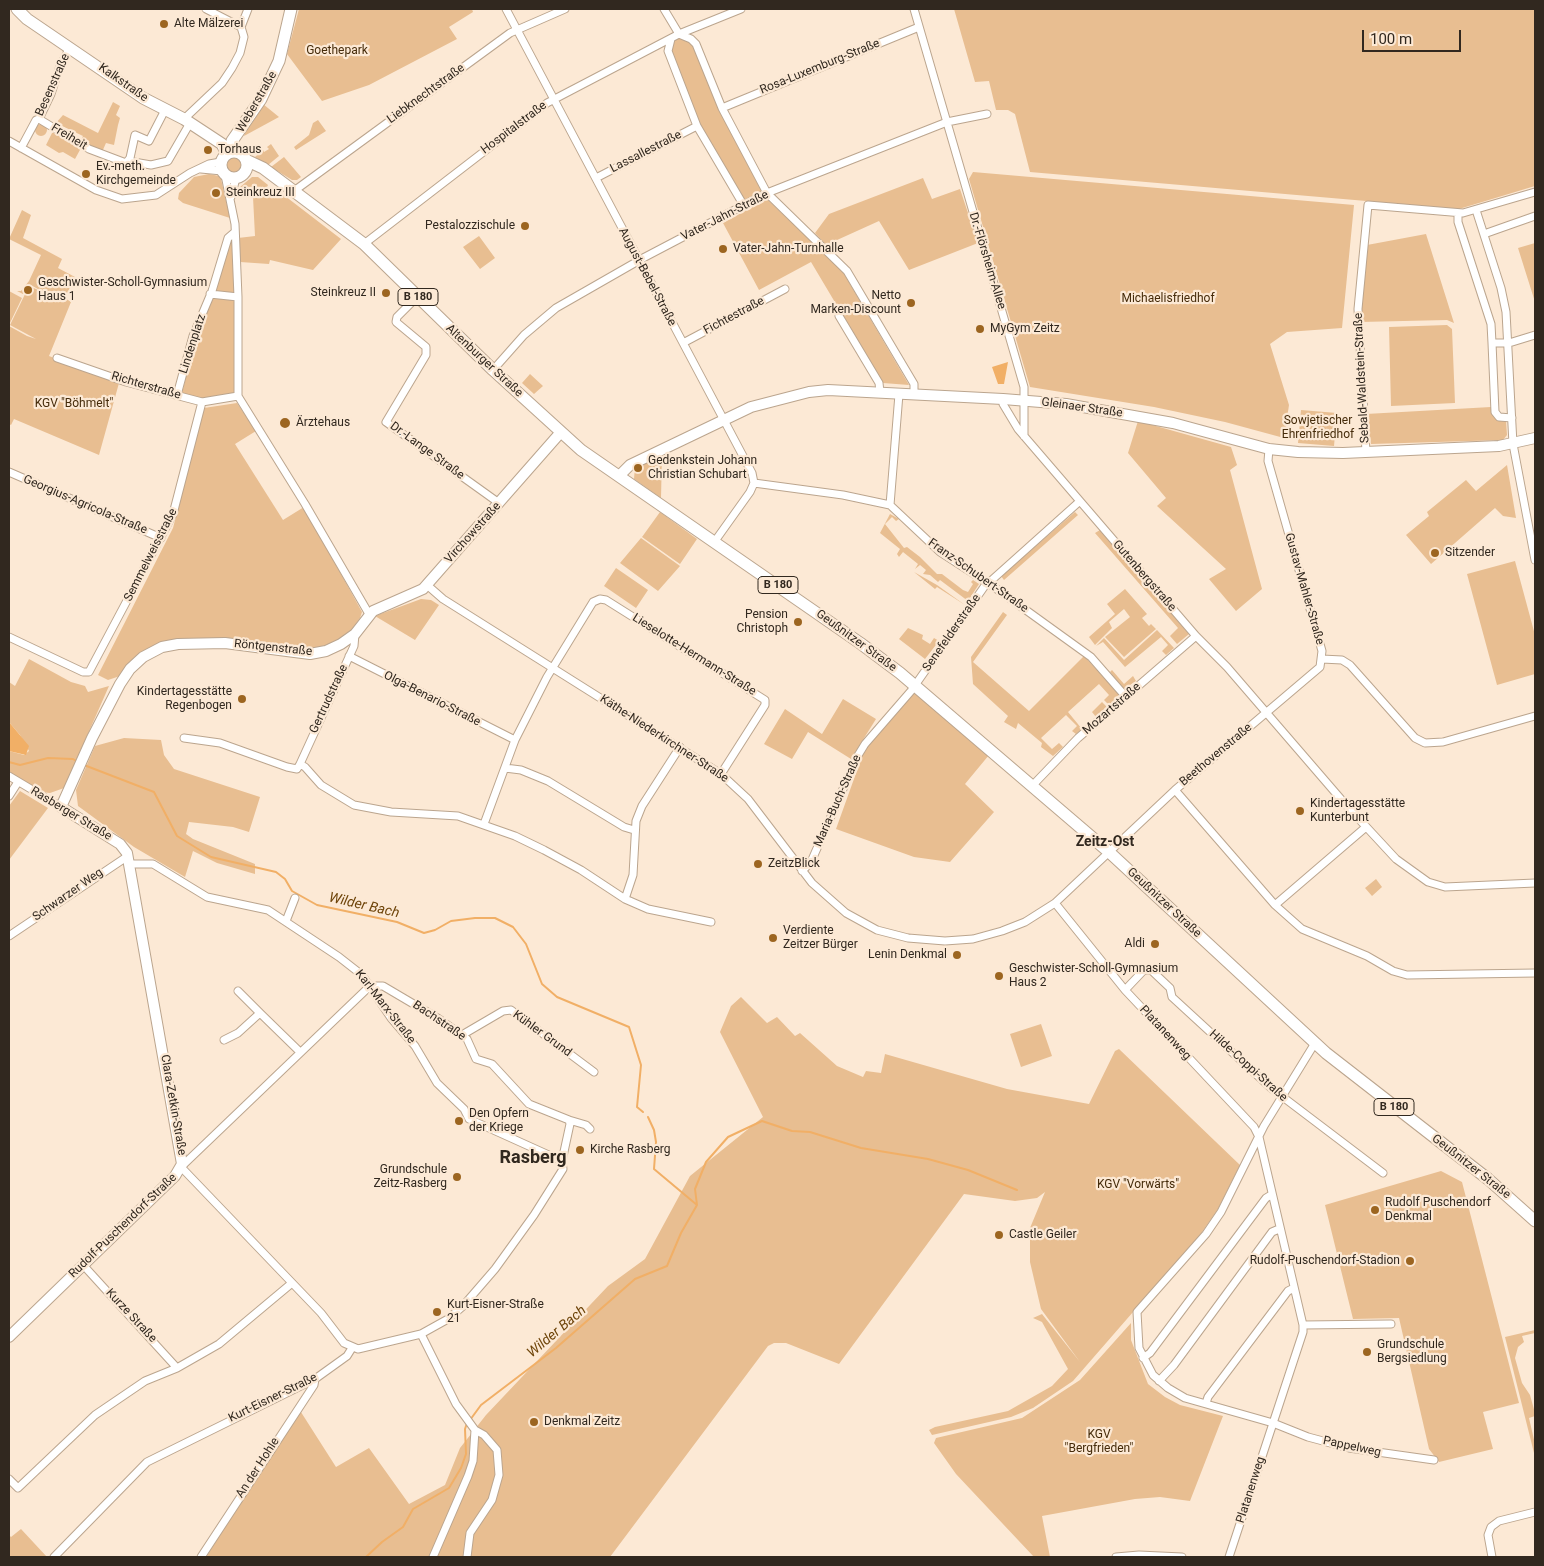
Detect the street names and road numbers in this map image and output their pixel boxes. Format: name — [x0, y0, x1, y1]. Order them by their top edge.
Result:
street label: Rosa-Luxemburg-Straße — [758, 36, 882, 98]
street label: Besenstraße — [33, 51, 73, 119]
street label: Kalkstraße — [96, 61, 150, 105]
street label: Liebknechtstraße — [384, 61, 468, 127]
street label: Weberstraße — [234, 69, 280, 135]
street label: Hospitalstraße — [478, 99, 550, 157]
street label: Freiheit — [48, 121, 90, 153]
street label: Lassallestraße — [608, 128, 684, 176]
street label: Vater-Jahn-Straße — [679, 188, 771, 244]
street label: Dr.-Flörsheim-Allee — [965, 211, 1009, 311]
street label: August-Bebel-Straße — [615, 225, 679, 329]
road number: B 180 — [398, 288, 438, 306]
street label: Fichtestraße — [701, 294, 767, 338]
street label: Lindenplatz — [177, 312, 209, 376]
street label: Sebald-Waldstein-Straße — [1351, 312, 1373, 444]
street label: Altenburger Straße — [443, 322, 525, 400]
street label: Richterstraße — [110, 369, 182, 403]
street label: Gleinaer Straße — [1040, 395, 1124, 421]
street label: Dr.-Lange Straße — [387, 419, 467, 483]
street label: Georgius-Agricola-Straße — [21, 472, 149, 538]
street label: Virchowstraße — [442, 499, 504, 567]
street label: Semmelweisstraße — [121, 506, 181, 604]
street label: Gustav-Mahler-Straße — [1281, 531, 1327, 647]
street label: Franz-Schubert-Straße — [925, 536, 1031, 616]
street label: Gutenbergstraße — [1109, 538, 1179, 614]
road number: B 180 — [758, 576, 798, 594]
street label: Senefelderstraße — [920, 592, 984, 674]
street label: Geußnitzer Straße — [813, 607, 899, 675]
street label: Lieselotte-Hermann-Straße — [630, 611, 758, 699]
street label: Röntgenstraße — [233, 637, 313, 659]
street label: Gertrudstraße — [307, 662, 351, 736]
street label: Olga-Benario-Straße — [381, 668, 483, 730]
street label: Mozartstraße — [1080, 680, 1144, 738]
street label: Käthe-Niederkirchner-Straße — [597, 692, 731, 786]
street label: Beethovenstraße — [1177, 720, 1255, 790]
street label: Maria-Buch-Straße — [811, 753, 865, 849]
street label: Rasberger Straße — [28, 784, 114, 844]
street label: Schwarzer Weg — [30, 865, 106, 925]
street label: Geußnitzer Straße — [1124, 865, 1204, 941]
street label: Karl-Marx-Straße — [352, 967, 418, 1047]
street label: Bachstraße — [410, 998, 468, 1044]
street label: Platanenweg — [1136, 1003, 1194, 1063]
street label: Kühler Grund — [510, 1008, 574, 1060]
street label: Hilde-Coppi-Straße — [1206, 1027, 1290, 1105]
street label: Clara-Zetkin-Straße — [157, 1053, 189, 1157]
road number: B 180 — [1374, 1098, 1414, 1116]
street label: Geußnitzer Straße — [1429, 1132, 1513, 1202]
street label: Rudolf-Puschendorf-Straße — [66, 1171, 180, 1281]
street label: Kurze Straße — [102, 1286, 160, 1346]
street label: Kurt-Eisner-Straße — [226, 1370, 320, 1426]
street label: Pappelweg — [1322, 1434, 1382, 1460]
street label: An der Hohle — [233, 1435, 283, 1501]
street label: Platanenweg — [1233, 1455, 1269, 1525]

